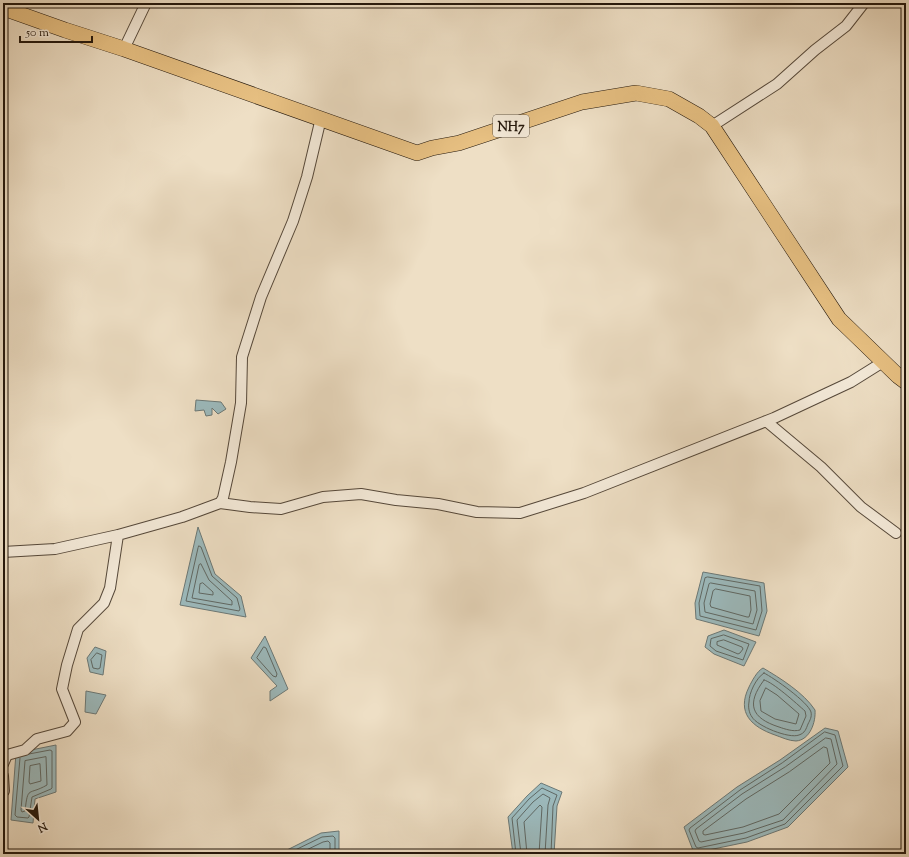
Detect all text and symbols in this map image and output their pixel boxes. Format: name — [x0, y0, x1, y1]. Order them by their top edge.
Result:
scale bar — [20, 18, 92, 44]
text: 50 m — [25, 24, 49, 42]
road number: NH7 — [493, 115, 529, 137]
north arrow — [18, 799, 58, 839]
text: N — [34, 817, 51, 836]

